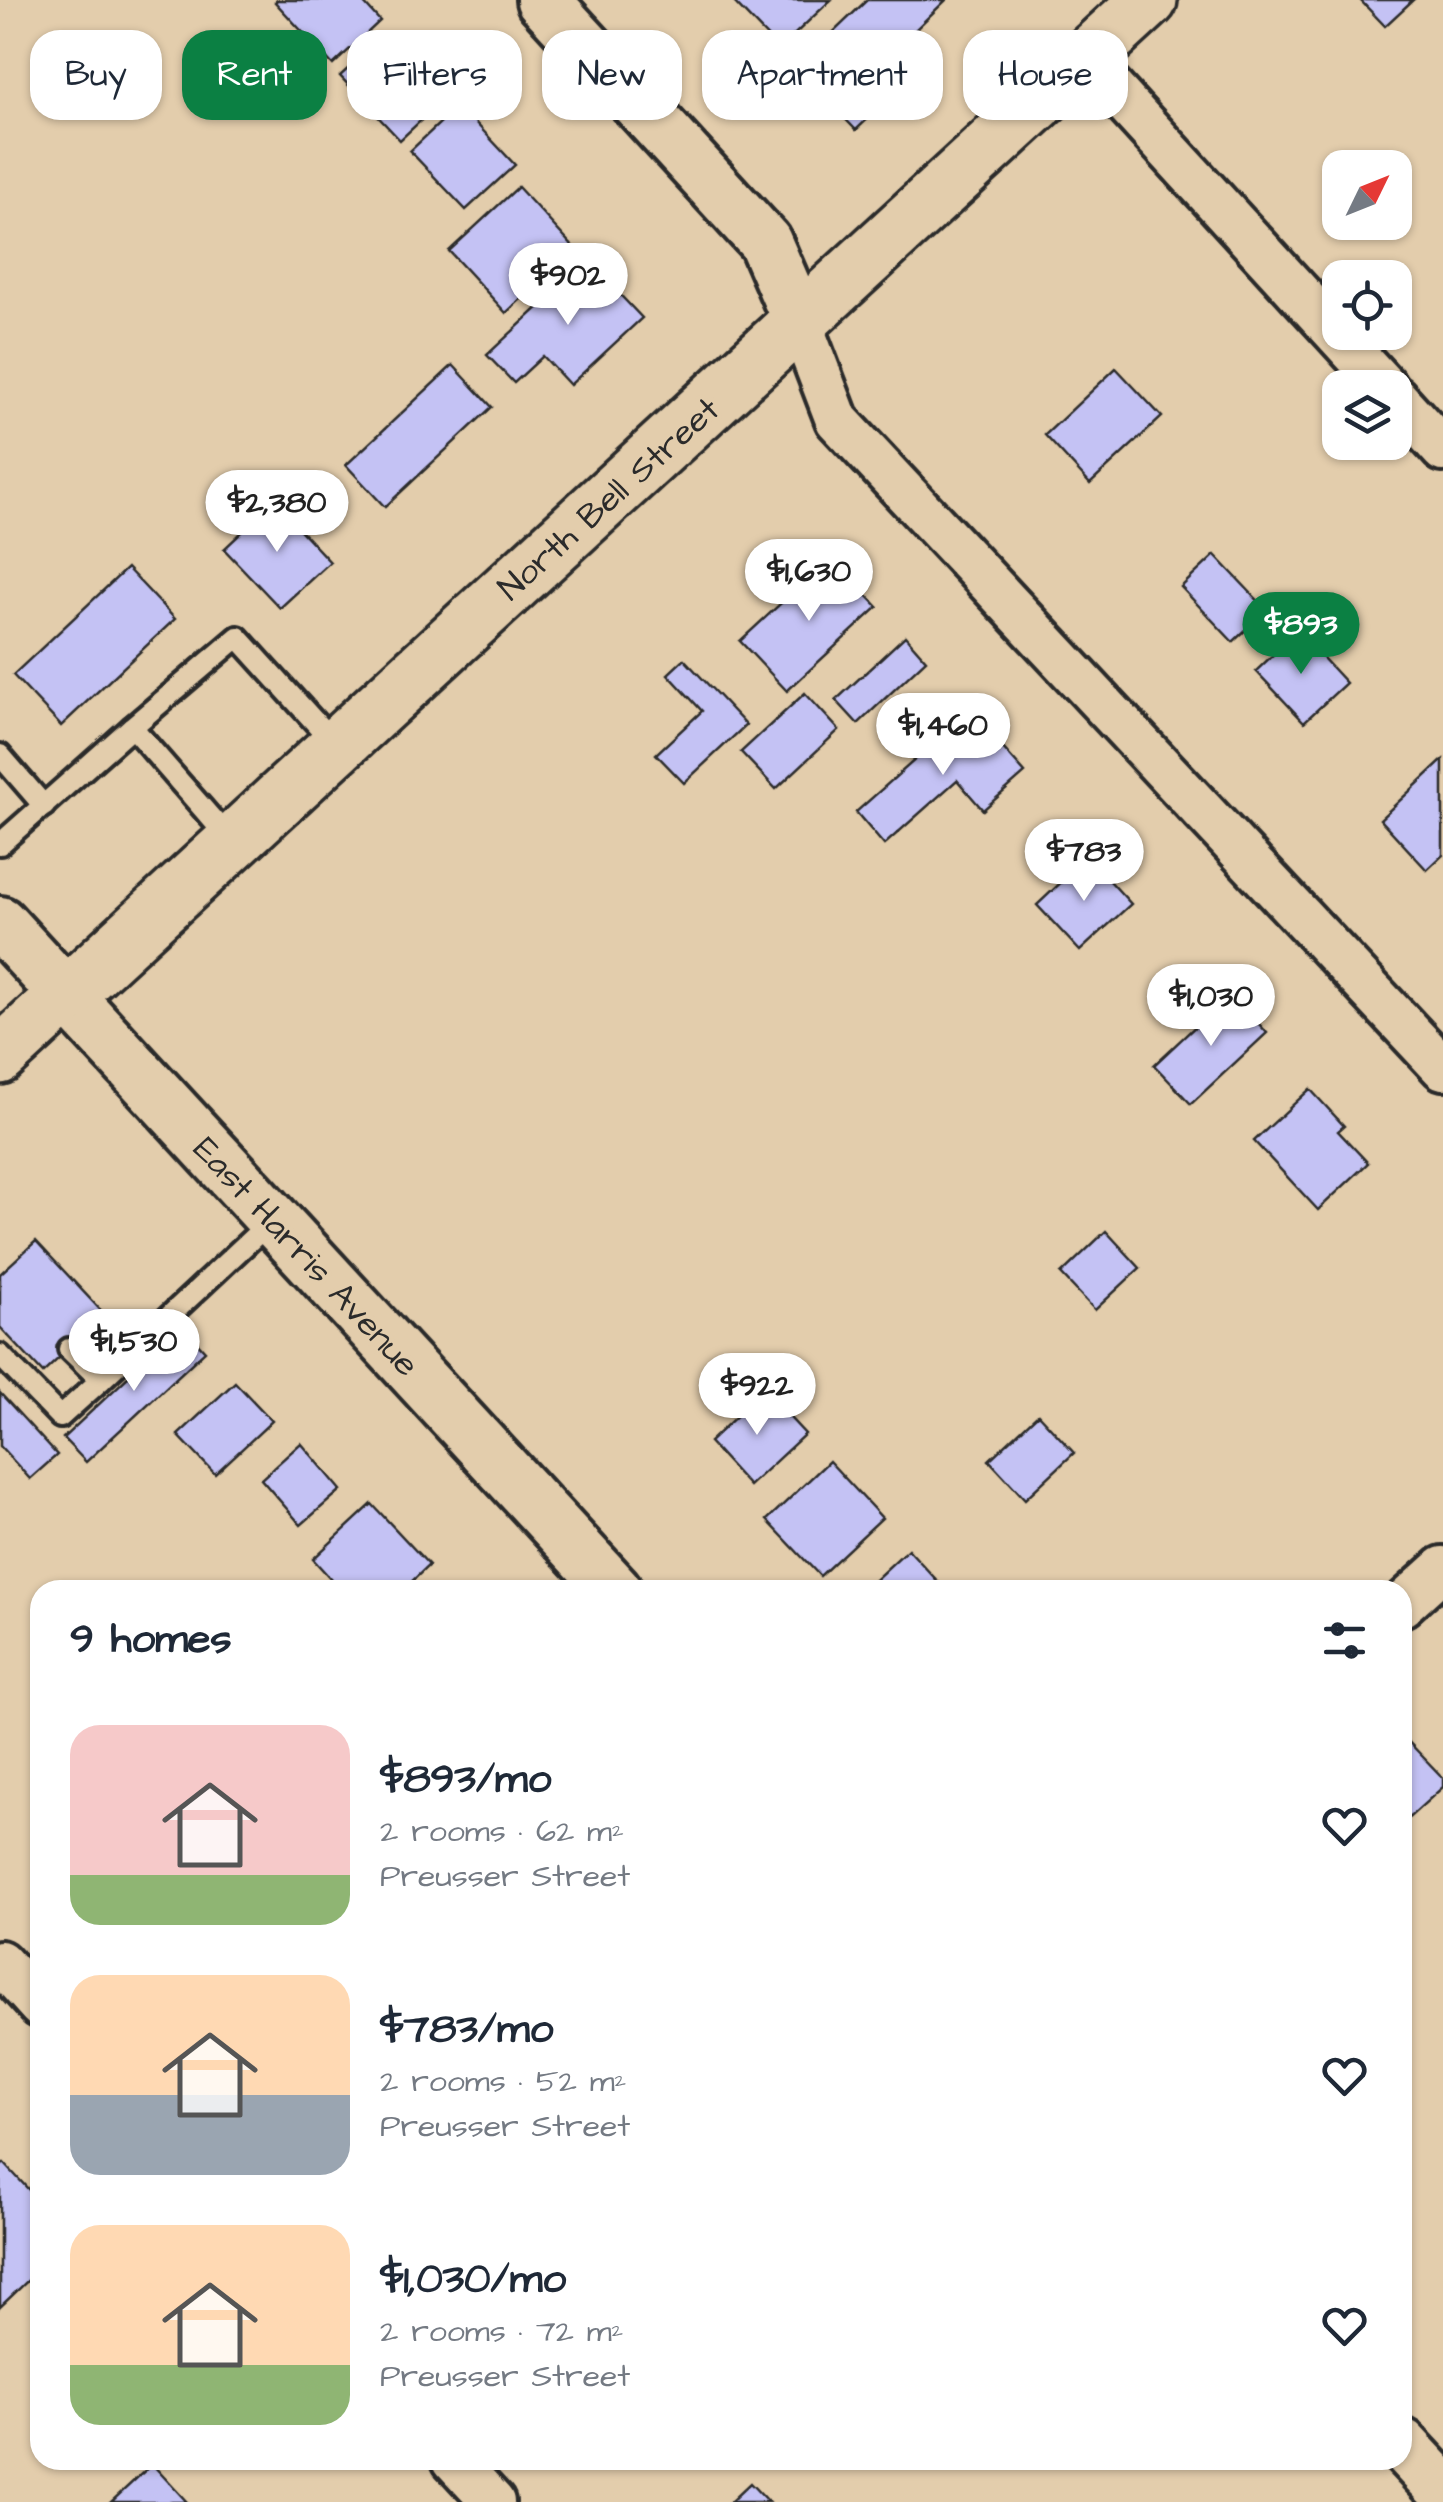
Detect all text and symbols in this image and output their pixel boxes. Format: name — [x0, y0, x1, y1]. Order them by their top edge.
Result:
chip: Buy — [30, 30, 162, 120]
chip: Rent — [182, 30, 327, 120]
chip: Filters — [347, 30, 522, 120]
chip: New — [542, 30, 682, 120]
chip: Apartment — [702, 30, 943, 120]
chip: House — [963, 30, 1128, 120]
north arrow — [1322, 150, 1412, 240]
map controls — [1322, 150, 1412, 460]
pin: $902 — [509, 243, 627, 328]
text: $902 — [531, 253, 605, 298]
button: locate — [1322, 260, 1412, 350]
button: layers — [1322, 370, 1412, 460]
street label: North Bell Street — [487, 386, 731, 612]
pin: $2,380 — [196, 470, 358, 555]
text: $2,380 — [227, 480, 327, 525]
pin: $1,630 — [728, 539, 890, 624]
text: $1,630 — [767, 549, 851, 594]
pin: $893 — [1242, 592, 1360, 677]
text: $893 — [1264, 602, 1338, 647]
pin: $1,460 — [862, 693, 1024, 778]
text: $1,460 — [898, 703, 988, 748]
pin: $783 — [1025, 819, 1143, 904]
text: $783 — [1047, 829, 1121, 874]
pin: $1,030 — [1130, 964, 1292, 1049]
text: $1,030 — [1169, 974, 1253, 1019]
street label: East Harris Avenue — [181, 1126, 430, 1388]
pin: $1,530 — [53, 1309, 215, 1394]
text: $1,530 — [91, 1319, 177, 1364]
pin: $922 — [698, 1353, 816, 1438]
text: $922 — [721, 1363, 793, 1408]
text: 9 homes — [70, 1611, 232, 1669]
icon: filters — [1317, 1613, 1372, 1668]
text: $893/mo — [380, 1751, 551, 1809]
icon: home — [150, 1765, 270, 1885]
icon: heart — [1317, 1798, 1372, 1853]
text: 2 rooms · 62 m² — [380, 1809, 624, 1854]
text: Preusser Street — [380, 1854, 630, 1899]
text: $783/mo — [380, 2001, 553, 2059]
icon: home — [150, 2015, 270, 2135]
icon: heart — [1317, 2048, 1372, 2103]
text: 2 rooms · 52 m² — [380, 2059, 627, 2104]
text: Preusser Street — [380, 2104, 630, 2149]
text: $1,030/mo — [380, 2251, 566, 2309]
icon: home — [150, 2265, 270, 2385]
icon: heart — [1317, 2298, 1372, 2353]
text: 2 rooms · 72 m² — [380, 2309, 624, 2354]
text: Preusser Street — [380, 2354, 630, 2399]

